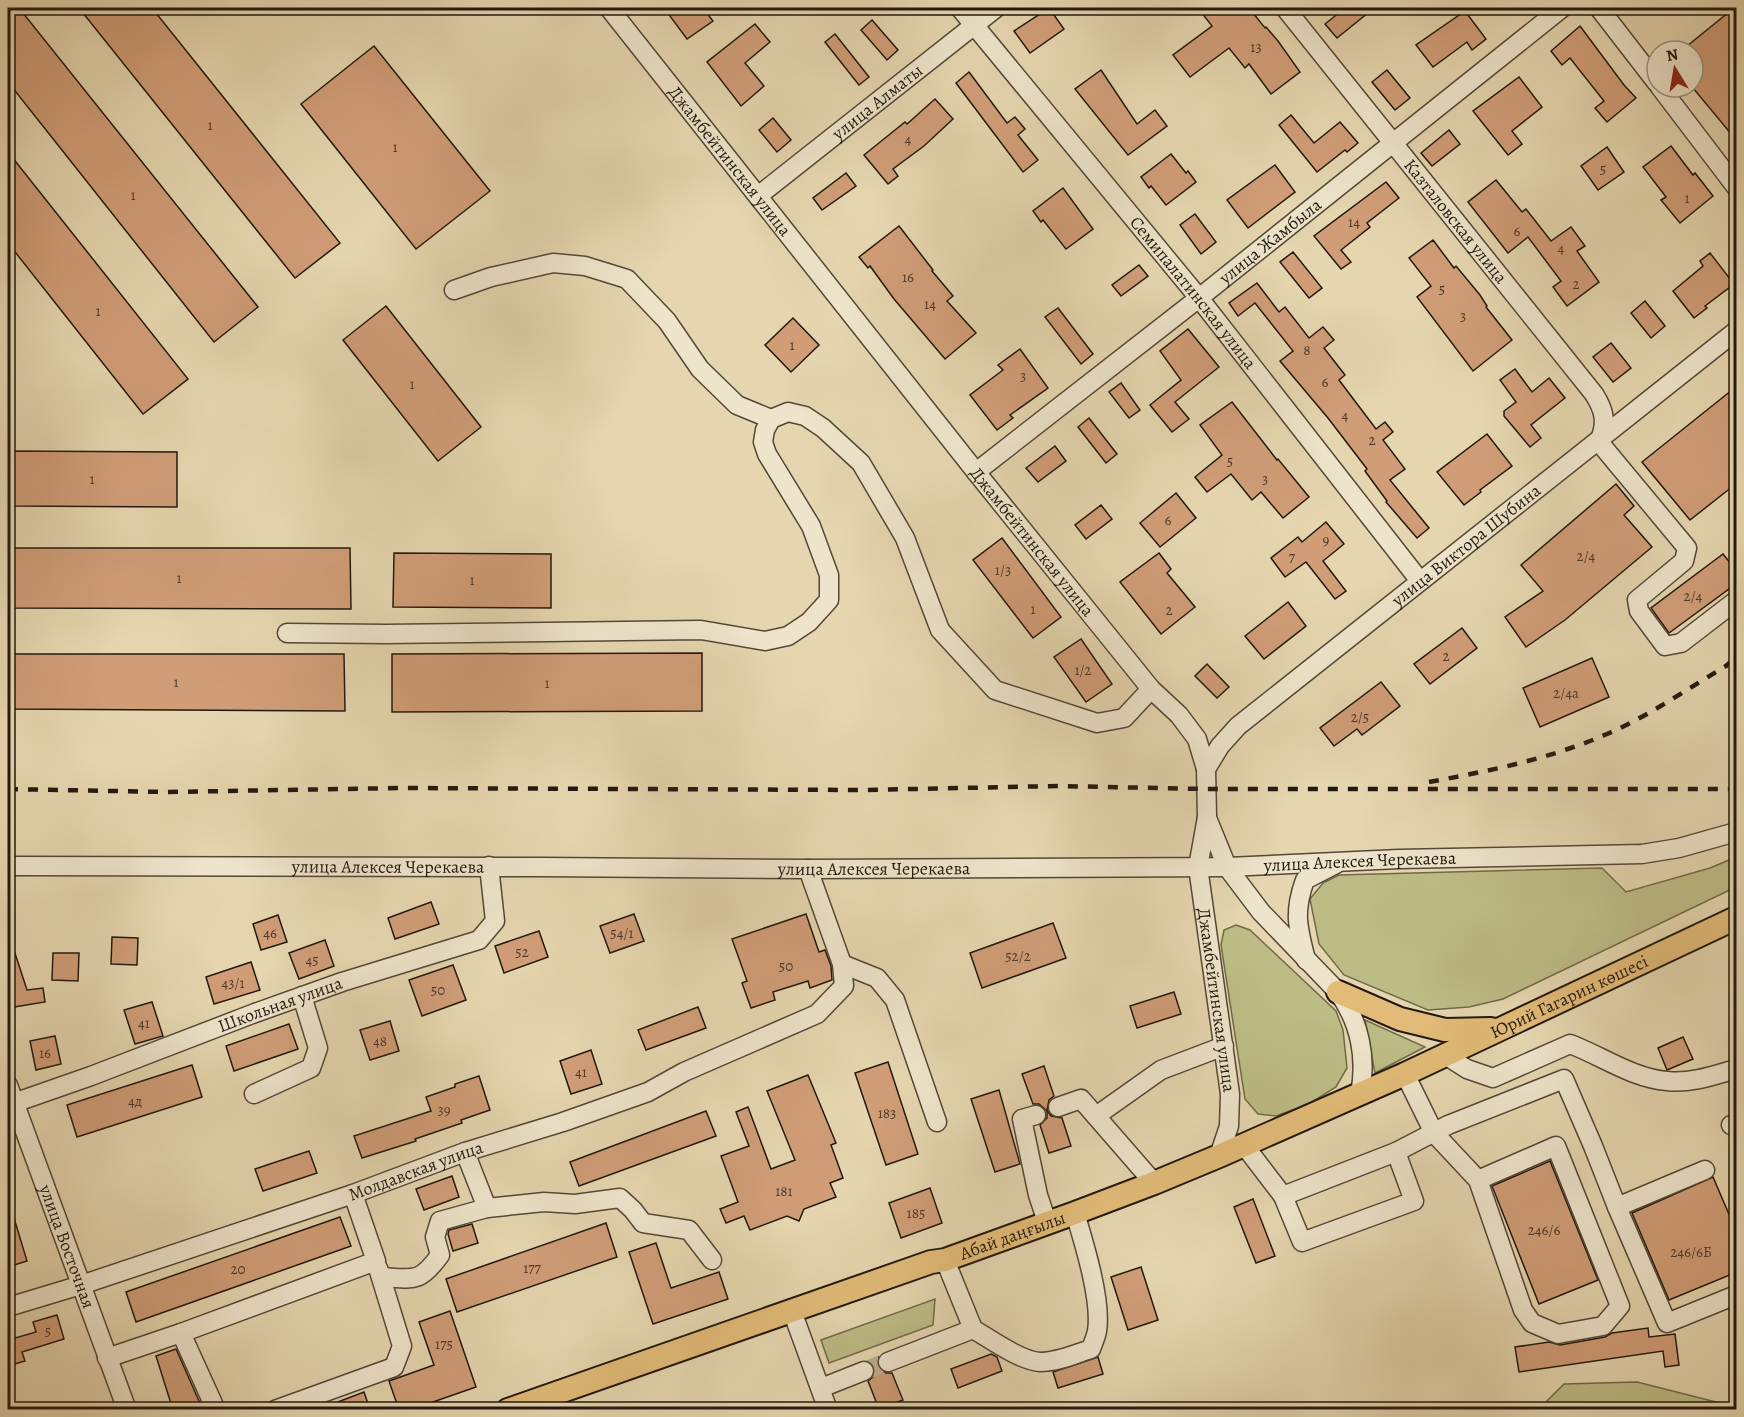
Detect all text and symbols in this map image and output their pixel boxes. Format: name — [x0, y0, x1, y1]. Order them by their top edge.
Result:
house number: 13 — [1250, 37, 1262, 57]
north arrow — [1645, 39, 1705, 99]
text: N — [1665, 43, 1680, 67]
street label: улица Алматы — [826, 58, 928, 146]
street label: Джамбейтинская улица — [663, 81, 797, 242]
house number: 1 — [207, 115, 213, 135]
house number: 4 — [905, 129, 912, 149]
house number: 1 — [392, 137, 398, 157]
street label: Казталовская улица — [1398, 154, 1513, 289]
house number: 5 — [1600, 159, 1606, 179]
house number: 1 — [130, 185, 136, 205]
house number: 1 — [1684, 188, 1690, 208]
street label: улица Жамбыла — [1213, 192, 1327, 290]
street label: Семипалатинская улица — [1124, 211, 1263, 375]
house number: 14 — [1348, 212, 1360, 232]
house number: 6 — [1514, 221, 1521, 241]
house number: 4 — [1558, 238, 1565, 258]
house number: 16 — [902, 267, 914, 287]
house number: 2 — [1572, 274, 1580, 294]
house number: 5 — [1439, 279, 1445, 299]
house number: 14 — [924, 294, 936, 314]
house number: 1 — [95, 301, 101, 321]
house number: 3 — [1460, 306, 1466, 326]
house number: 1 — [789, 335, 795, 355]
house number: 8 — [1303, 340, 1311, 360]
house number: 3 — [1020, 366, 1026, 386]
house number: 6 — [1322, 372, 1329, 392]
house number: 1 — [409, 374, 415, 394]
house number: 4 — [1342, 405, 1349, 425]
house number: 2 — [1368, 430, 1376, 450]
house number: 5 — [1227, 451, 1233, 471]
street label: Джамбейтинская улица — [964, 462, 1100, 622]
house number: 1 — [89, 469, 95, 489]
house number: 3 — [1262, 469, 1268, 489]
street label: улица Виктора Шубина — [1386, 478, 1546, 612]
house number: 6 — [1165, 510, 1172, 530]
house number: 9 — [1323, 530, 1330, 550]
house number: 2/4 — [1577, 546, 1596, 566]
house number: 7 — [1289, 547, 1296, 567]
house number: 1/3 — [995, 560, 1011, 580]
house number: 1 — [176, 568, 182, 588]
house number: 1 — [469, 570, 475, 590]
house number: 2/4 — [1684, 586, 1703, 606]
house number: 1 — [1030, 599, 1036, 619]
house number: 2 — [1165, 600, 1173, 620]
house number: 2 — [1442, 646, 1450, 666]
house number: 1/2 — [1074, 660, 1092, 680]
house number: 1 — [173, 672, 179, 692]
house number: 1 — [544, 673, 550, 693]
house number: 2/4а — [1553, 683, 1579, 703]
house number: 2/5 — [1351, 707, 1369, 727]
street label: улица Алексея Черекаева — [1262, 846, 1457, 877]
street label: улица Алексея Черекаева — [291, 855, 485, 879]
street label: улица Алексея Черекаева — [777, 856, 971, 881]
street label: Джамбейтинская улица — [1192, 906, 1242, 1094]
house number: 46 — [263, 923, 277, 943]
house number: 54/1 — [610, 923, 634, 943]
house number: 52 — [515, 942, 529, 962]
house number: 52/2 — [1005, 946, 1031, 966]
street label: Юрий Гагарин көшесі — [1486, 949, 1652, 1044]
house number: 45 — [305, 950, 319, 970]
house number: 50 — [779, 956, 793, 976]
street label: Школьная улица — [214, 971, 346, 1038]
house number: 43/1 — [221, 973, 245, 993]
house number: 50 — [431, 980, 445, 1000]
house number: 41 — [138, 1013, 150, 1033]
house number: 48 — [373, 1031, 387, 1051]
house number: 16 — [39, 1043, 51, 1063]
house number: 41 — [575, 1062, 587, 1082]
house number: 4д — [128, 1091, 142, 1111]
house number: 39 — [437, 1100, 451, 1120]
house number: 183 — [878, 1103, 896, 1123]
street label: Молдавская улица — [345, 1135, 487, 1207]
street label: улица Восточная — [33, 1180, 101, 1312]
house number: 181 — [775, 1181, 793, 1201]
house number: 185 — [907, 1203, 925, 1223]
street label: Абай даңғылы — [955, 1206, 1069, 1266]
house number: 246/6 — [1528, 1220, 1560, 1240]
house number: 246/6Б — [1670, 1242, 1712, 1262]
house number: 177 — [523, 1258, 542, 1278]
house number: 20 — [230, 1259, 246, 1279]
house number: 5 — [45, 1321, 51, 1341]
house number: 175 — [435, 1334, 453, 1354]

